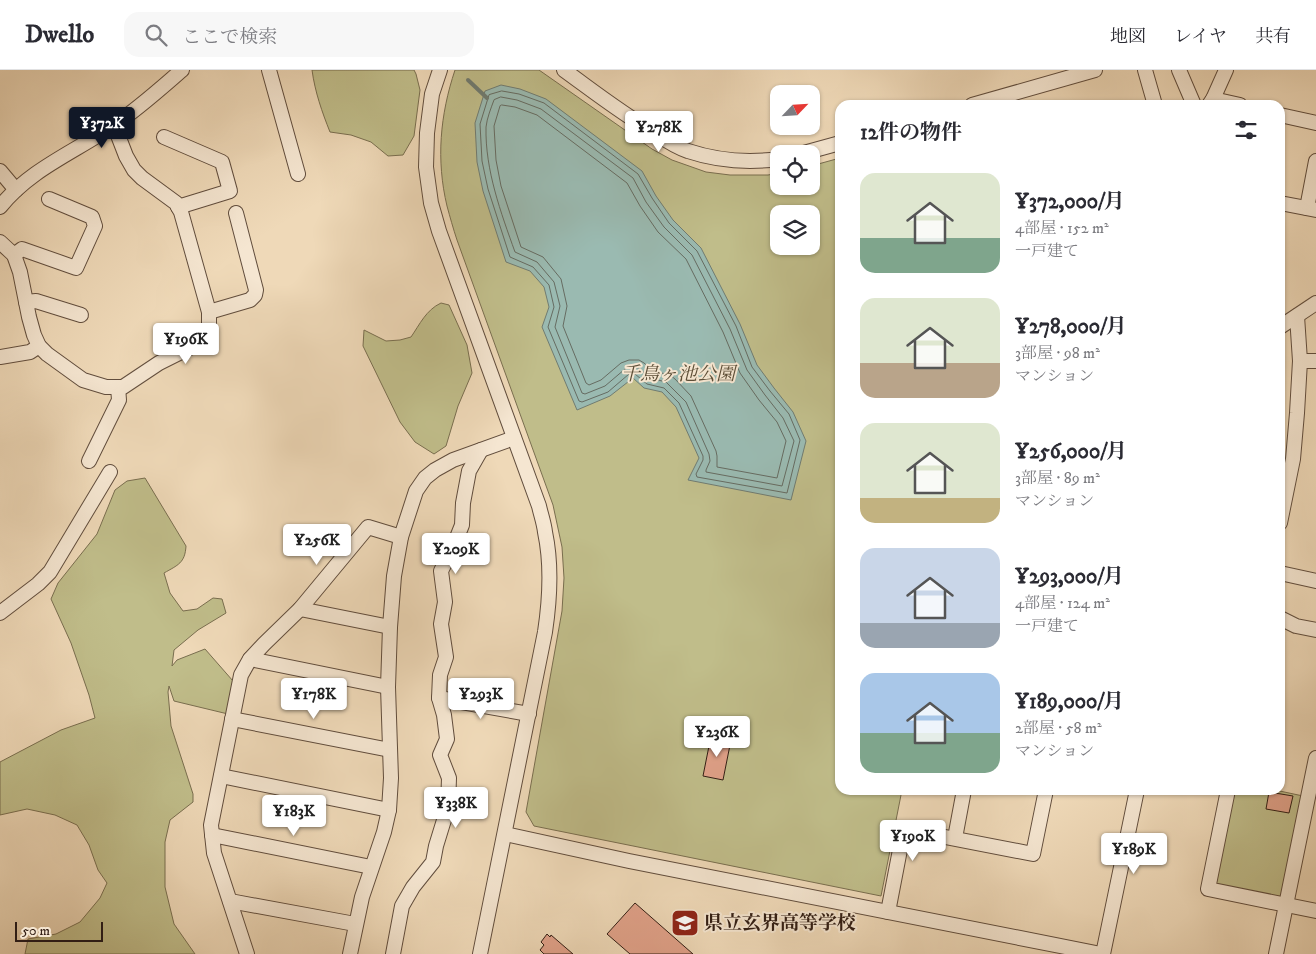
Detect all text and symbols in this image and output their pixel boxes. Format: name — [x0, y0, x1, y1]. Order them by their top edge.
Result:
search box — [124, 12, 474, 57]
text: Dwello — [25, 20, 94, 50]
icon: search — [142, 21, 170, 49]
text: ここで検索 — [182, 26, 277, 49]
text: 地図 — [1110, 26, 1146, 48]
text: レイヤ — [1174, 26, 1227, 48]
text: 共有 — [1255, 26, 1291, 48]
north arrow — [770, 85, 820, 135]
map controls — [770, 85, 820, 255]
pin: ¥372K — [67, 106, 137, 149]
pin: ¥278K — [624, 111, 694, 153]
text: ¥372K — [80, 113, 124, 133]
icon: filters — [1232, 116, 1260, 144]
text: ¥278K — [636, 117, 682, 137]
text: 12件の物件 — [860, 120, 962, 146]
button: locate — [770, 145, 820, 195]
text: ¥372,000/月 — [1015, 189, 1125, 215]
icon: home — [900, 193, 960, 253]
button: layers — [770, 205, 820, 255]
text: 4部屋 · 152 m² — [1015, 218, 1109, 238]
text: 一戸建て — [1015, 241, 1079, 261]
text: ¥278,000/月 — [1015, 314, 1127, 340]
icon: home — [900, 318, 960, 378]
pin: ¥196K — [151, 322, 221, 365]
text: ¥196K — [164, 329, 208, 349]
text: 3部屋 · 98 m² — [1015, 343, 1100, 363]
park label: 千鳥ヶ池公園 — [621, 363, 738, 386]
text: マンション — [1015, 366, 1094, 386]
text: ¥256,000/月 — [1015, 439, 1127, 465]
icon: home — [900, 443, 960, 503]
text: 3部屋 · 89 m² — [1015, 468, 1100, 488]
text: マンション — [1015, 491, 1094, 511]
pin: ¥256K — [282, 524, 352, 566]
text: ¥256K — [294, 530, 340, 550]
pin: ¥209K — [421, 532, 491, 575]
text: ¥209K — [433, 539, 479, 559]
text: ¥293,000/月 — [1015, 564, 1124, 590]
icon: home — [900, 568, 960, 628]
text: 4部屋 · 124 m² — [1015, 593, 1110, 613]
text: 一戸建て — [1015, 616, 1079, 636]
pin: ¥178K — [279, 678, 349, 720]
pin: ¥293K — [446, 678, 516, 720]
text: ¥178K — [292, 684, 336, 704]
text: ¥293K — [459, 684, 503, 704]
text: ¥189,000/月 — [1015, 689, 1124, 715]
icon: home — [900, 693, 960, 753]
pin: ¥236K — [682, 716, 752, 758]
text: 2部屋 · 58 m² — [1015, 718, 1102, 738]
text: ¥236K — [695, 722, 739, 742]
text: マンション — [1015, 741, 1094, 761]
pin: ¥338K — [421, 786, 491, 829]
text: ¥338K — [435, 793, 477, 813]
pin: ¥183K — [259, 794, 329, 837]
text: ¥183K — [273, 801, 315, 821]
pin: ¥190K — [878, 820, 948, 862]
text: ¥190K — [891, 826, 935, 846]
pin: ¥189K — [1099, 832, 1169, 875]
text: ¥189K — [1112, 839, 1156, 859]
school or university icon: 県立玄界高等学校 — [670, 908, 700, 938]
place label: 県立玄界高等学校 — [704, 912, 856, 935]
scale bar — [15, 919, 102, 942]
text: 50 m — [22, 922, 50, 940]

